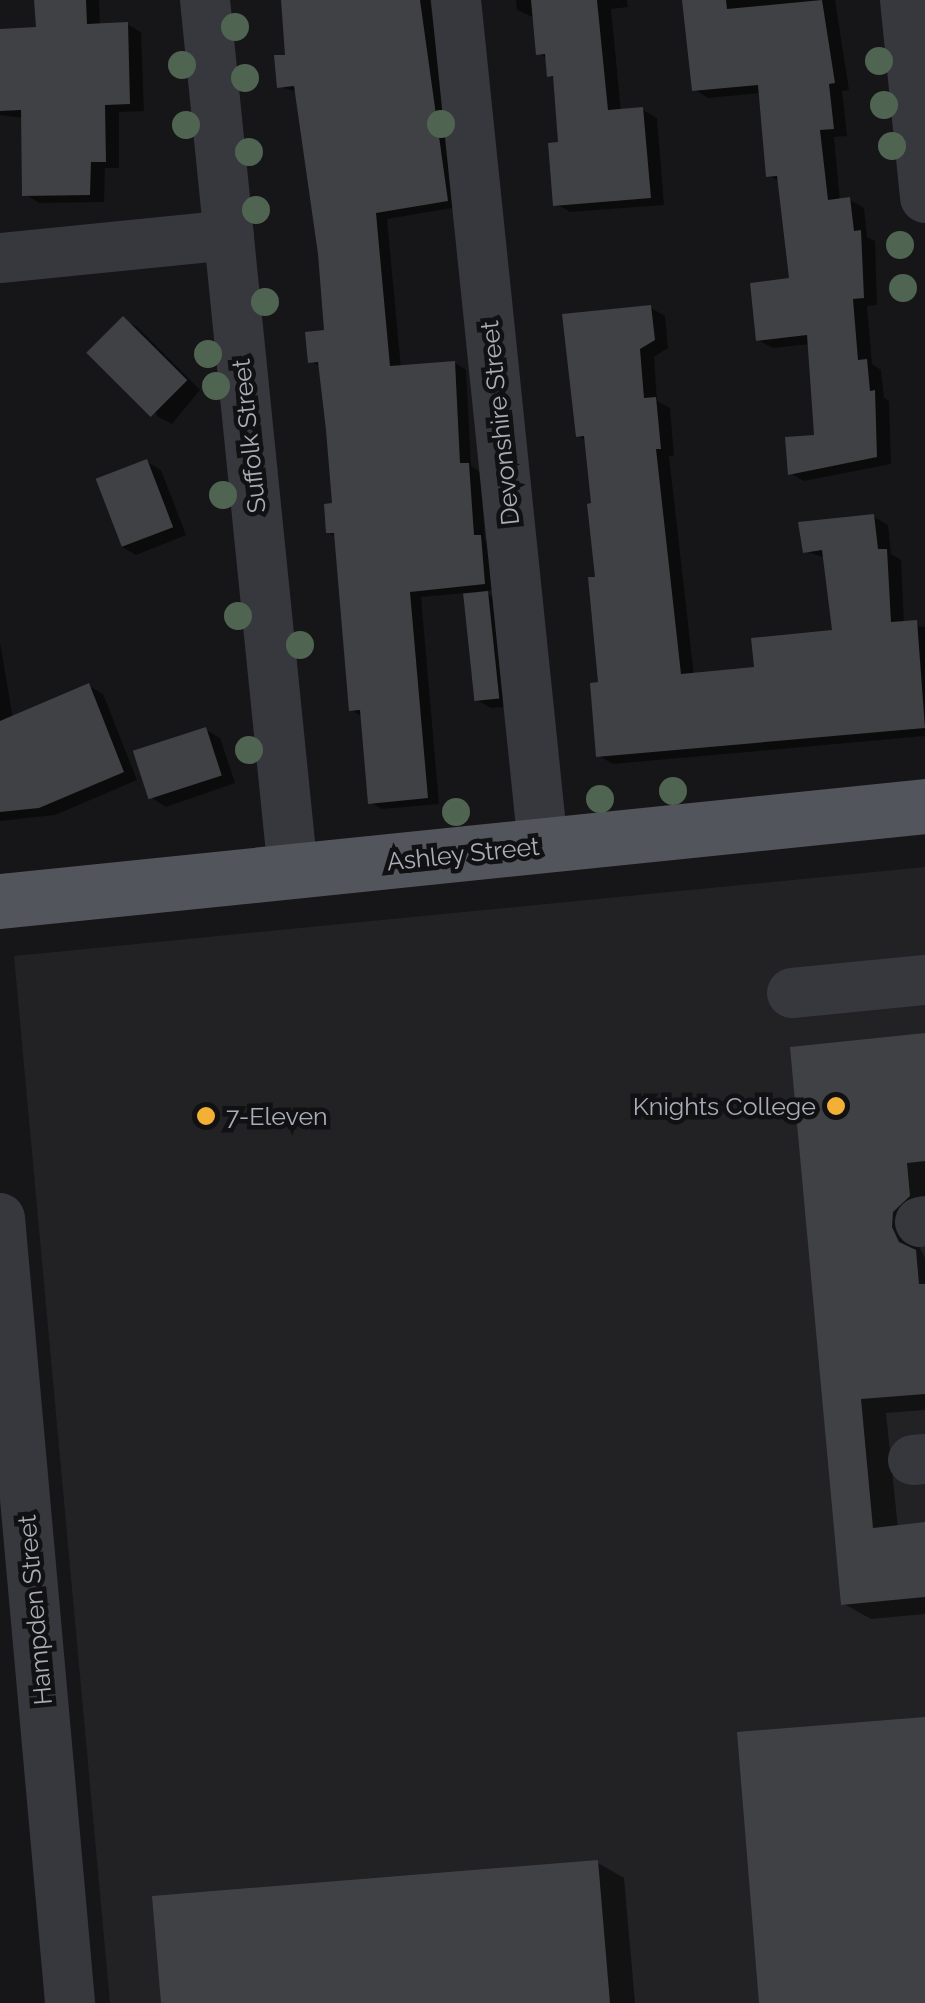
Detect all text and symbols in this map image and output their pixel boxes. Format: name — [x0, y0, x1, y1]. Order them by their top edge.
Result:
street label: Devonshire Street — [474, 319, 526, 527]
street label: Suffolk Street — [226, 357, 272, 515]
street label: Ashley Street — [385, 831, 541, 877]
place label: Knights College — [633, 1091, 816, 1121]
marker: Knights College — [825, 1095, 847, 1117]
place label: 7-Eleven — [226, 1101, 328, 1131]
marker: 7-Eleven — [195, 1105, 217, 1127]
street label: Hampden Street — [12, 1514, 58, 1706]

